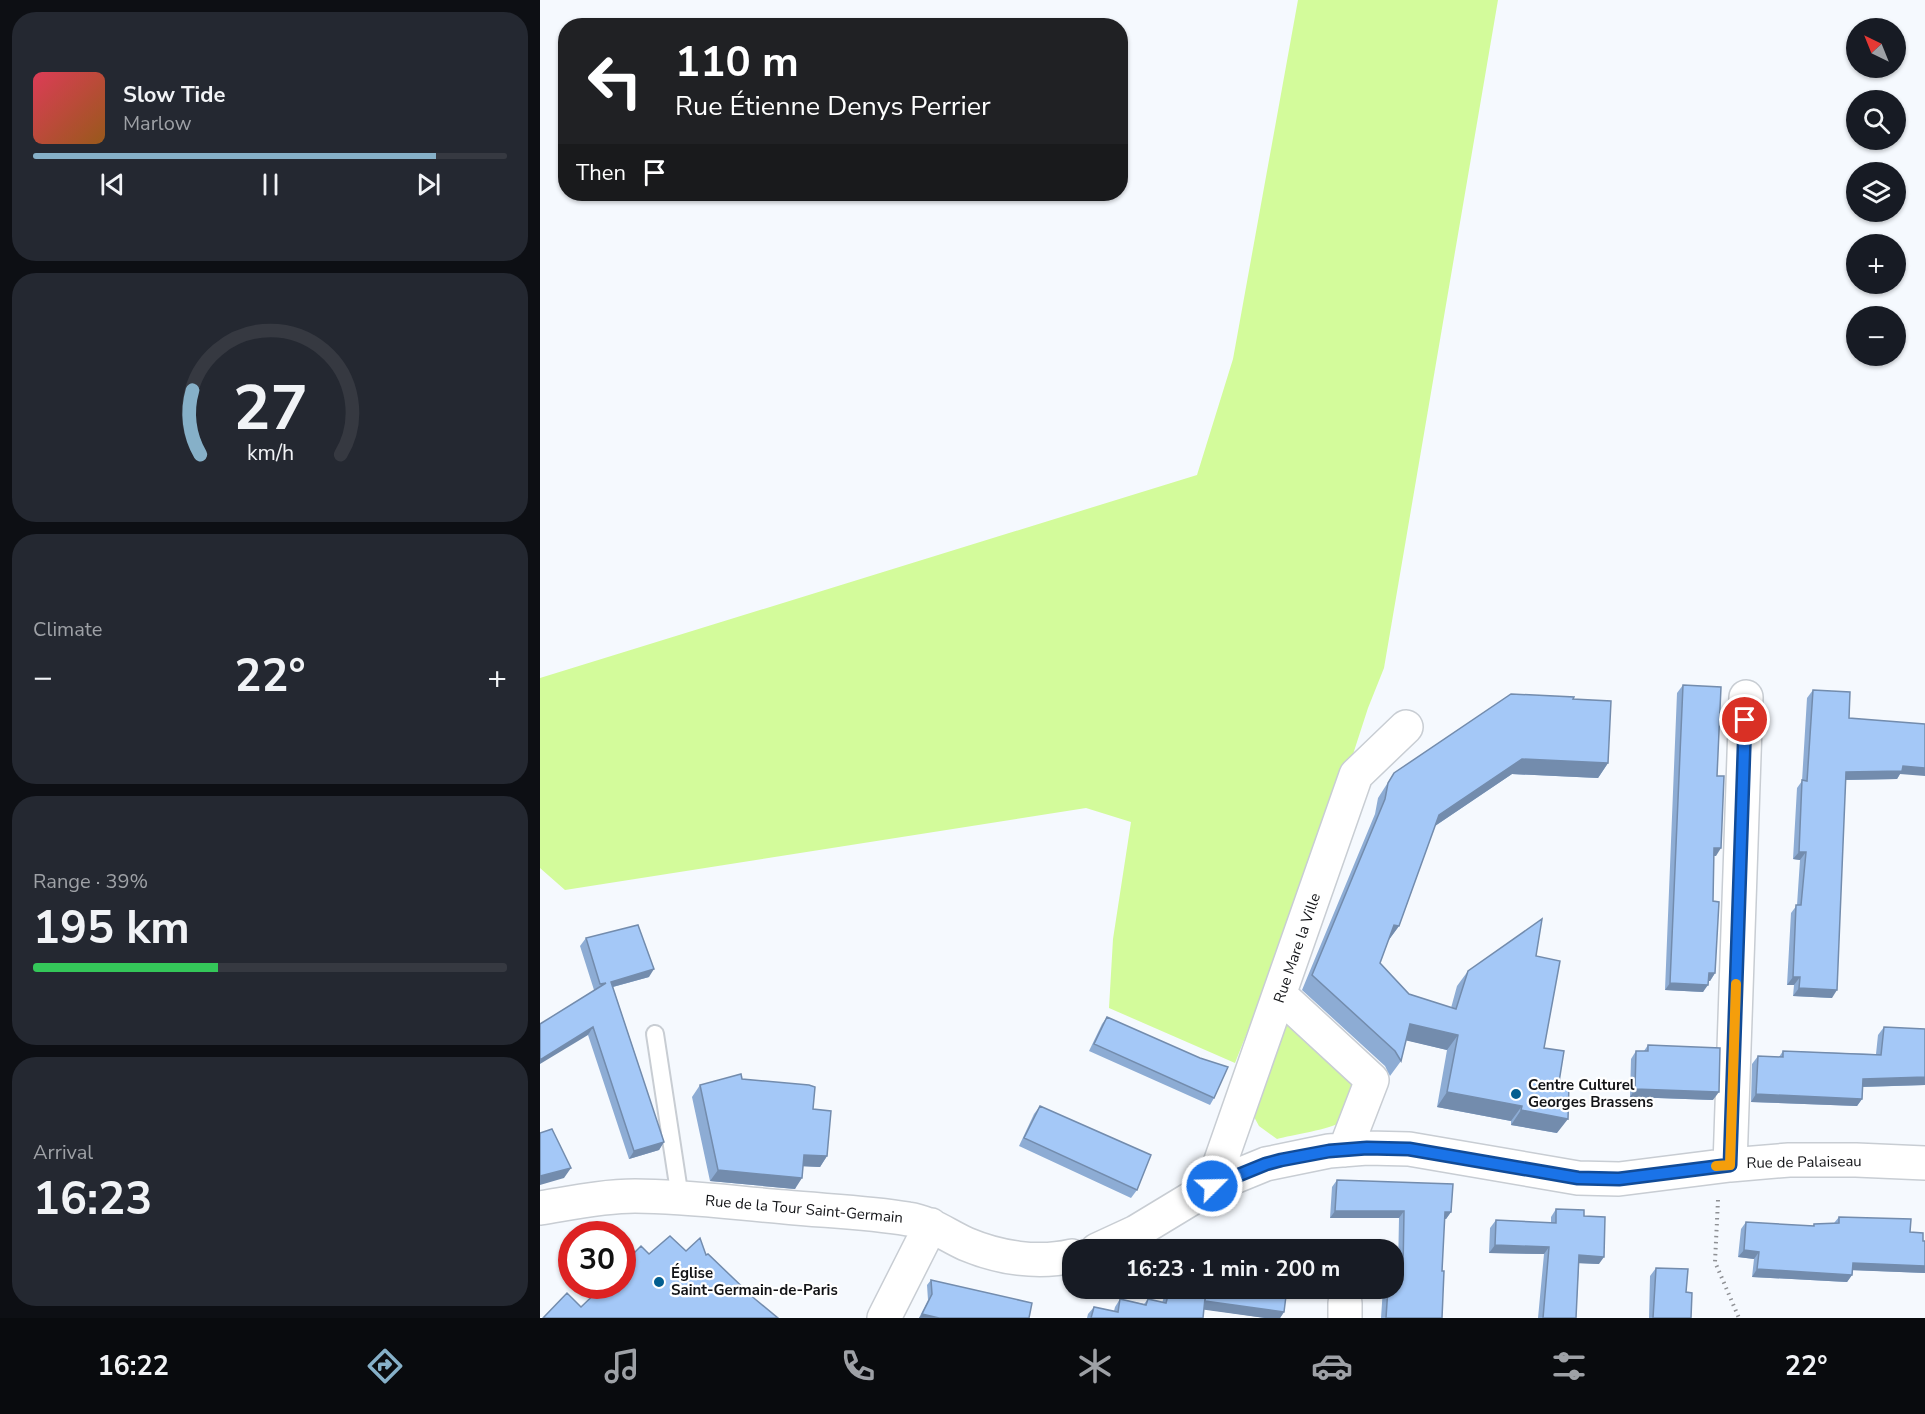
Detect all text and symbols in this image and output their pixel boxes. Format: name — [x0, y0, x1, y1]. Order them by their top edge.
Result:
north arrow — [1846, 18, 1906, 78]
map controls — [1846, 18, 1906, 366]
text: 110 m — [675, 34, 799, 91]
icon: left — [576, 42, 654, 120]
text: Slow Tide — [123, 80, 225, 110]
text: Rue Étienne Denys Perrier — [675, 88, 991, 125]
button: search — [1846, 90, 1906, 150]
text: Marlow — [123, 110, 191, 137]
icon: arrive — [638, 156, 671, 189]
text: Then — [576, 158, 626, 188]
button: layers — [1846, 162, 1906, 222]
icon: previous — [96, 168, 129, 201]
icon: pause — [254, 168, 287, 201]
icon: next — [412, 168, 445, 201]
button: + — [1846, 234, 1906, 294]
button: − — [1846, 306, 1906, 366]
text: 27 — [233, 366, 307, 451]
text: km/h — [246, 438, 294, 468]
text: Climate — [33, 616, 102, 643]
text: 22° — [234, 646, 306, 707]
text: − — [33, 655, 53, 700]
text: + — [487, 655, 507, 700]
pin — [1719, 694, 1770, 745]
icon: arrive — [1728, 703, 1761, 736]
text: Range · 39% — [33, 868, 148, 895]
street label: Rue Mare la Ville — [1269, 890, 1325, 1006]
text: 195 km — [33, 898, 190, 959]
place label: Centre Culturel Georges Brassens — [1528, 1075, 1653, 1112]
marker: Centre Culturel Georges Brassens — [1509, 1087, 1523, 1101]
text: Arrival — [33, 1139, 93, 1166]
street label: Rue de Palaiseau — [1746, 1151, 1862, 1173]
position arrow — [1180, 1154, 1244, 1218]
text: 16:23 — [33, 1169, 152, 1230]
street label: Rue de la Tour Saint-Germain — [704, 1190, 904, 1228]
speed limit sign: 30 — [558, 1221, 636, 1299]
text: 16:23 · 1 min · 200 m — [1126, 1254, 1340, 1284]
place label: Église Saint-Germain-de-Paris — [671, 1263, 838, 1300]
marker: Église Saint-Germain-de-Paris — [652, 1275, 666, 1289]
icon: directions — [364, 1345, 406, 1387]
icon: music — [601, 1345, 643, 1387]
icon: phone — [837, 1345, 879, 1387]
icon: climate — [1074, 1345, 1116, 1387]
icon: car — [1311, 1345, 1353, 1387]
icon: filters — [1548, 1345, 1590, 1387]
text: 16:22 — [97, 1348, 169, 1385]
text: 22° — [1785, 1348, 1827, 1385]

